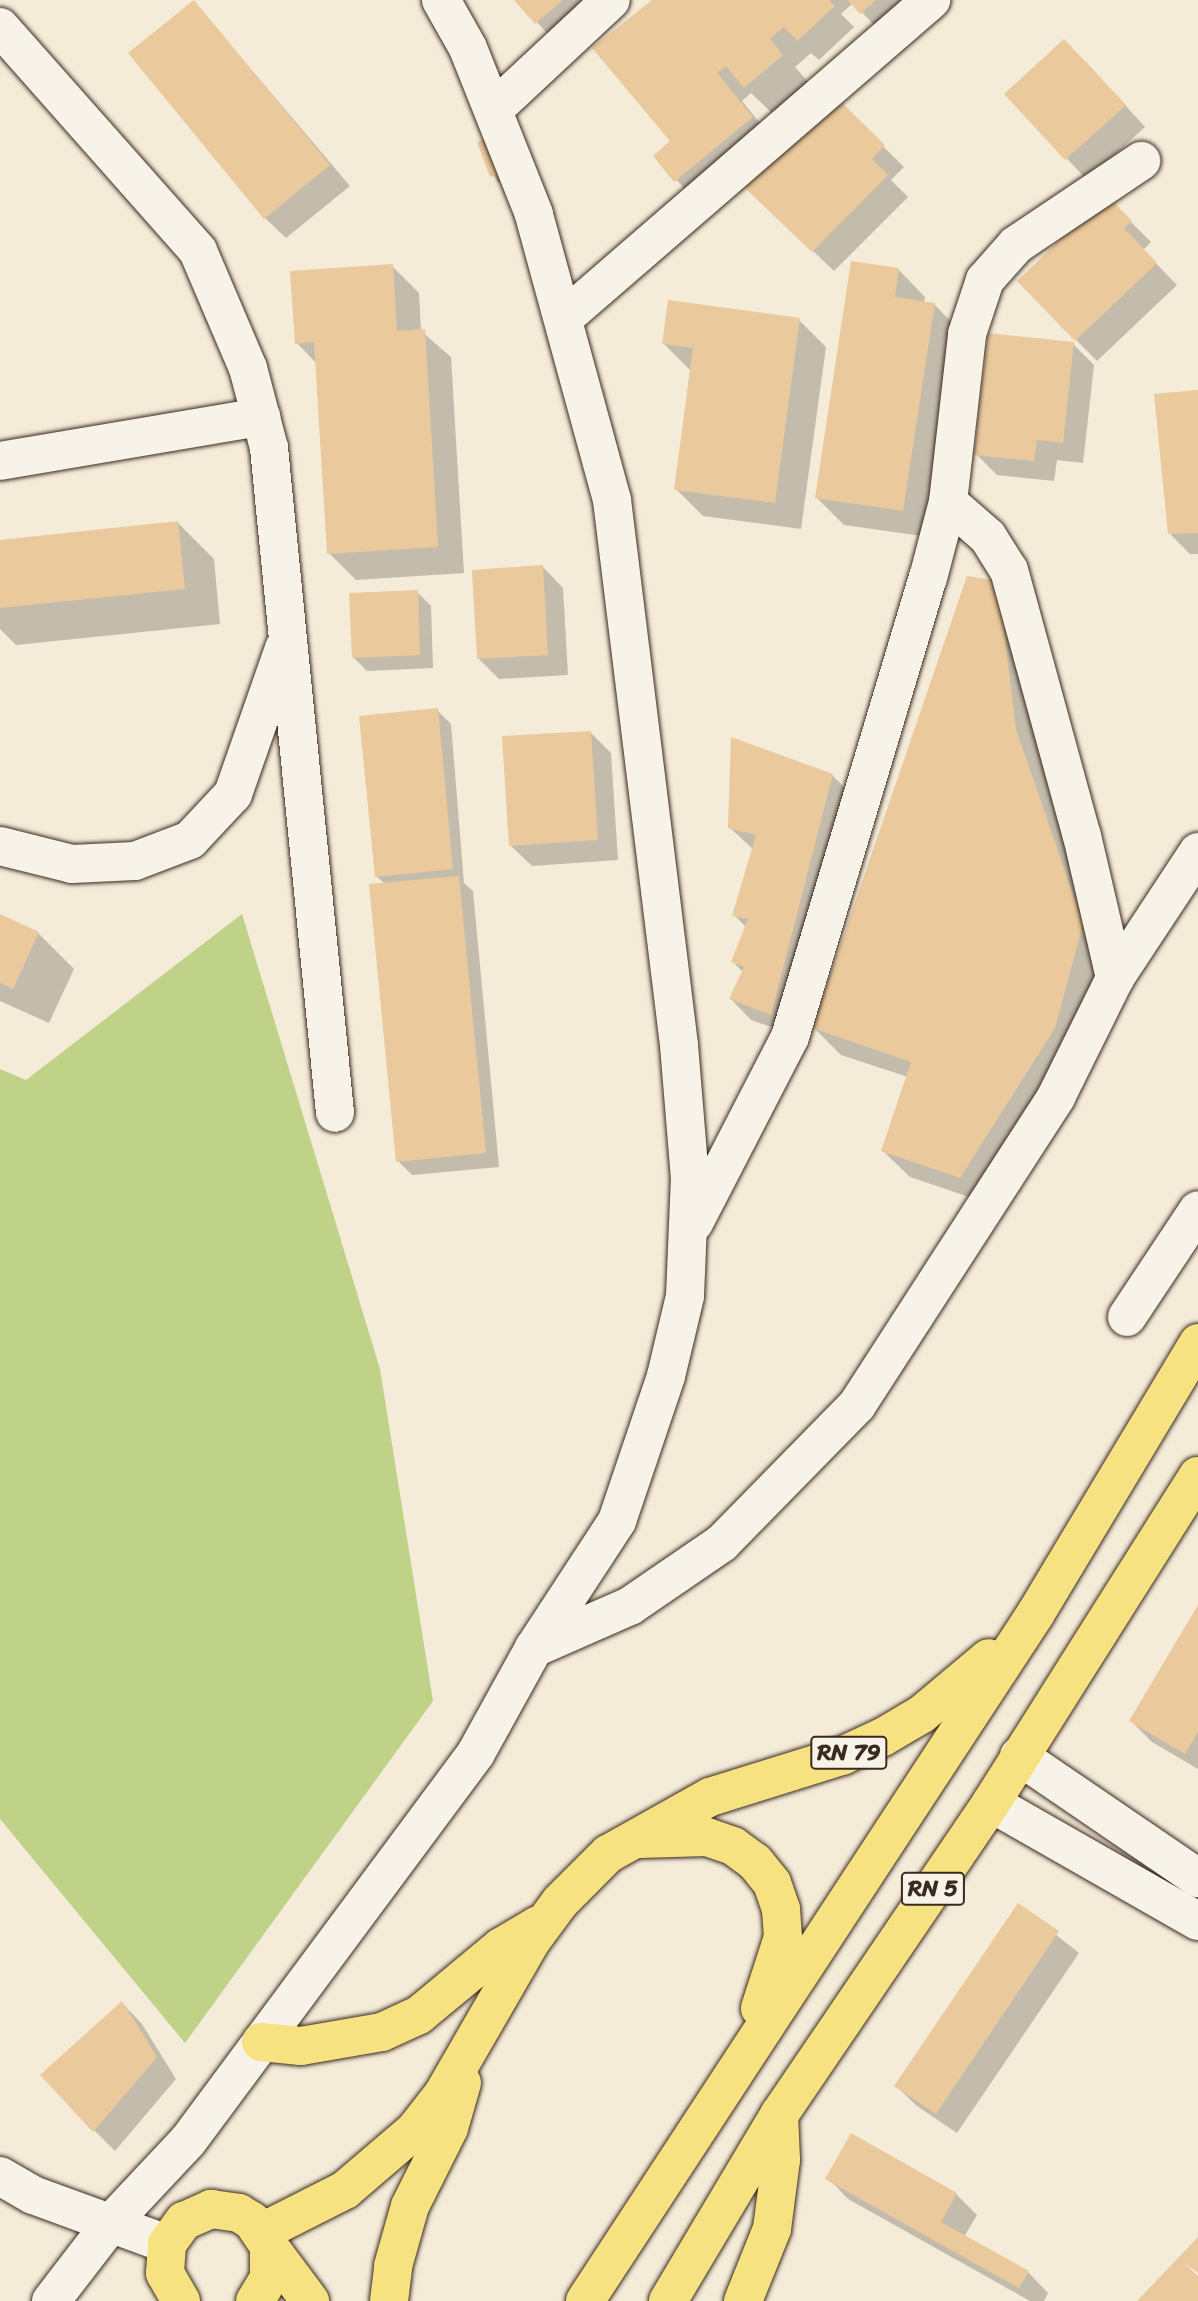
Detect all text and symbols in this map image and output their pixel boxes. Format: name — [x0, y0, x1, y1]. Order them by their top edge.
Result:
road number: RN 79 — [809, 1734, 889, 1772]
road number: RN 5 — [900, 1870, 966, 1908]

